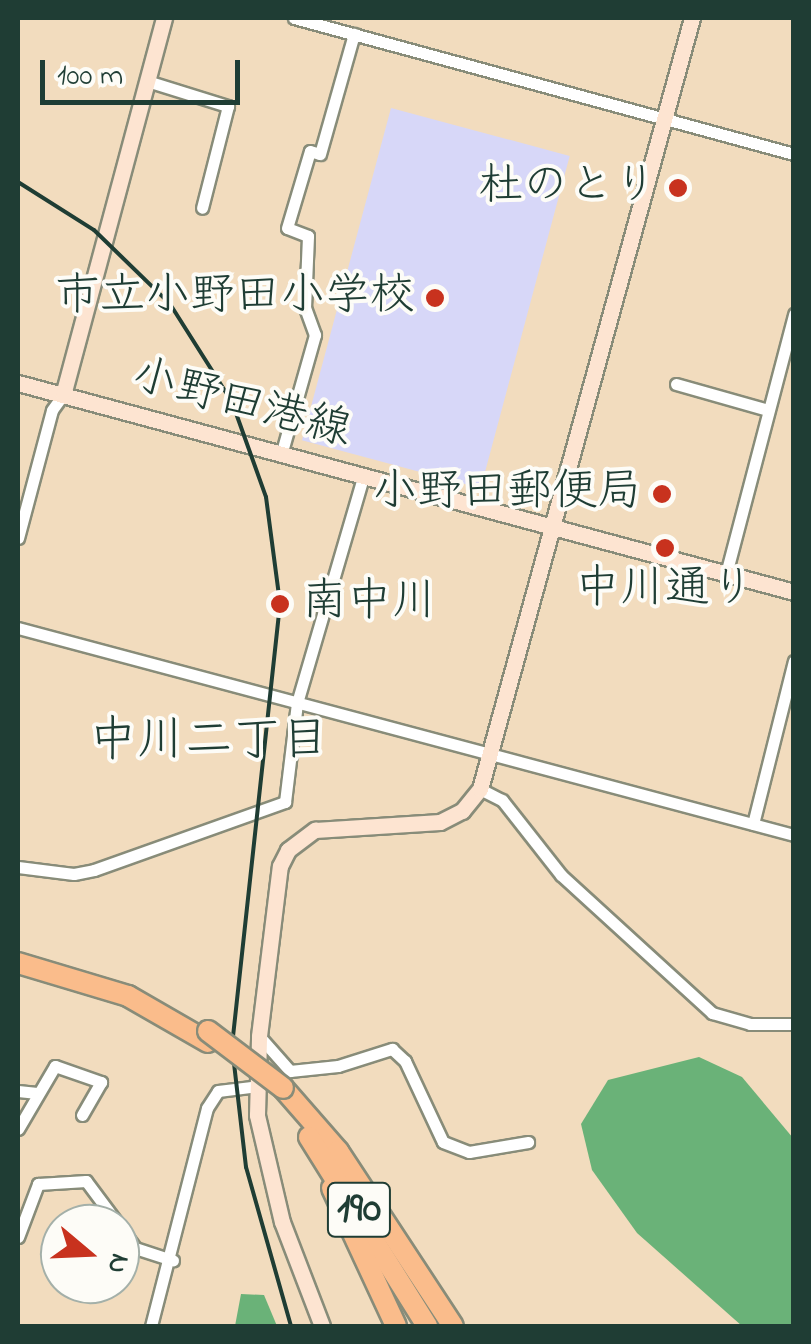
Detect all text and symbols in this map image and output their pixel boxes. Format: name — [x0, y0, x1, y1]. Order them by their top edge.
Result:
scale bar — [45, 40, 245, 102]
text: 100 m — [57, 55, 123, 99]
place label: 杜のとり — [478, 161, 658, 215]
marker: 杜のとり — [667, 177, 689, 199]
place label: 市立小野田小学校 — [55, 271, 415, 325]
marker: 市立小野田小学校 — [424, 287, 446, 309]
street label: 小野田港線 — [125, 350, 357, 460]
place label: 小野田郵便局 — [372, 467, 642, 521]
marker: 小野田郵便局 — [651, 483, 673, 505]
marker: 中川通り — [654, 537, 676, 559]
place label: 中川通り — [575, 564, 755, 618]
place label: 南中川 — [302, 577, 437, 631]
marker: 南中川 — [267, 591, 293, 617]
district label: 中川二丁目 — [89, 714, 329, 772]
road number: 190 — [326, 1173, 392, 1247]
north arrow — [40, 1204, 140, 1304]
text: N — [94, 1248, 139, 1279]

